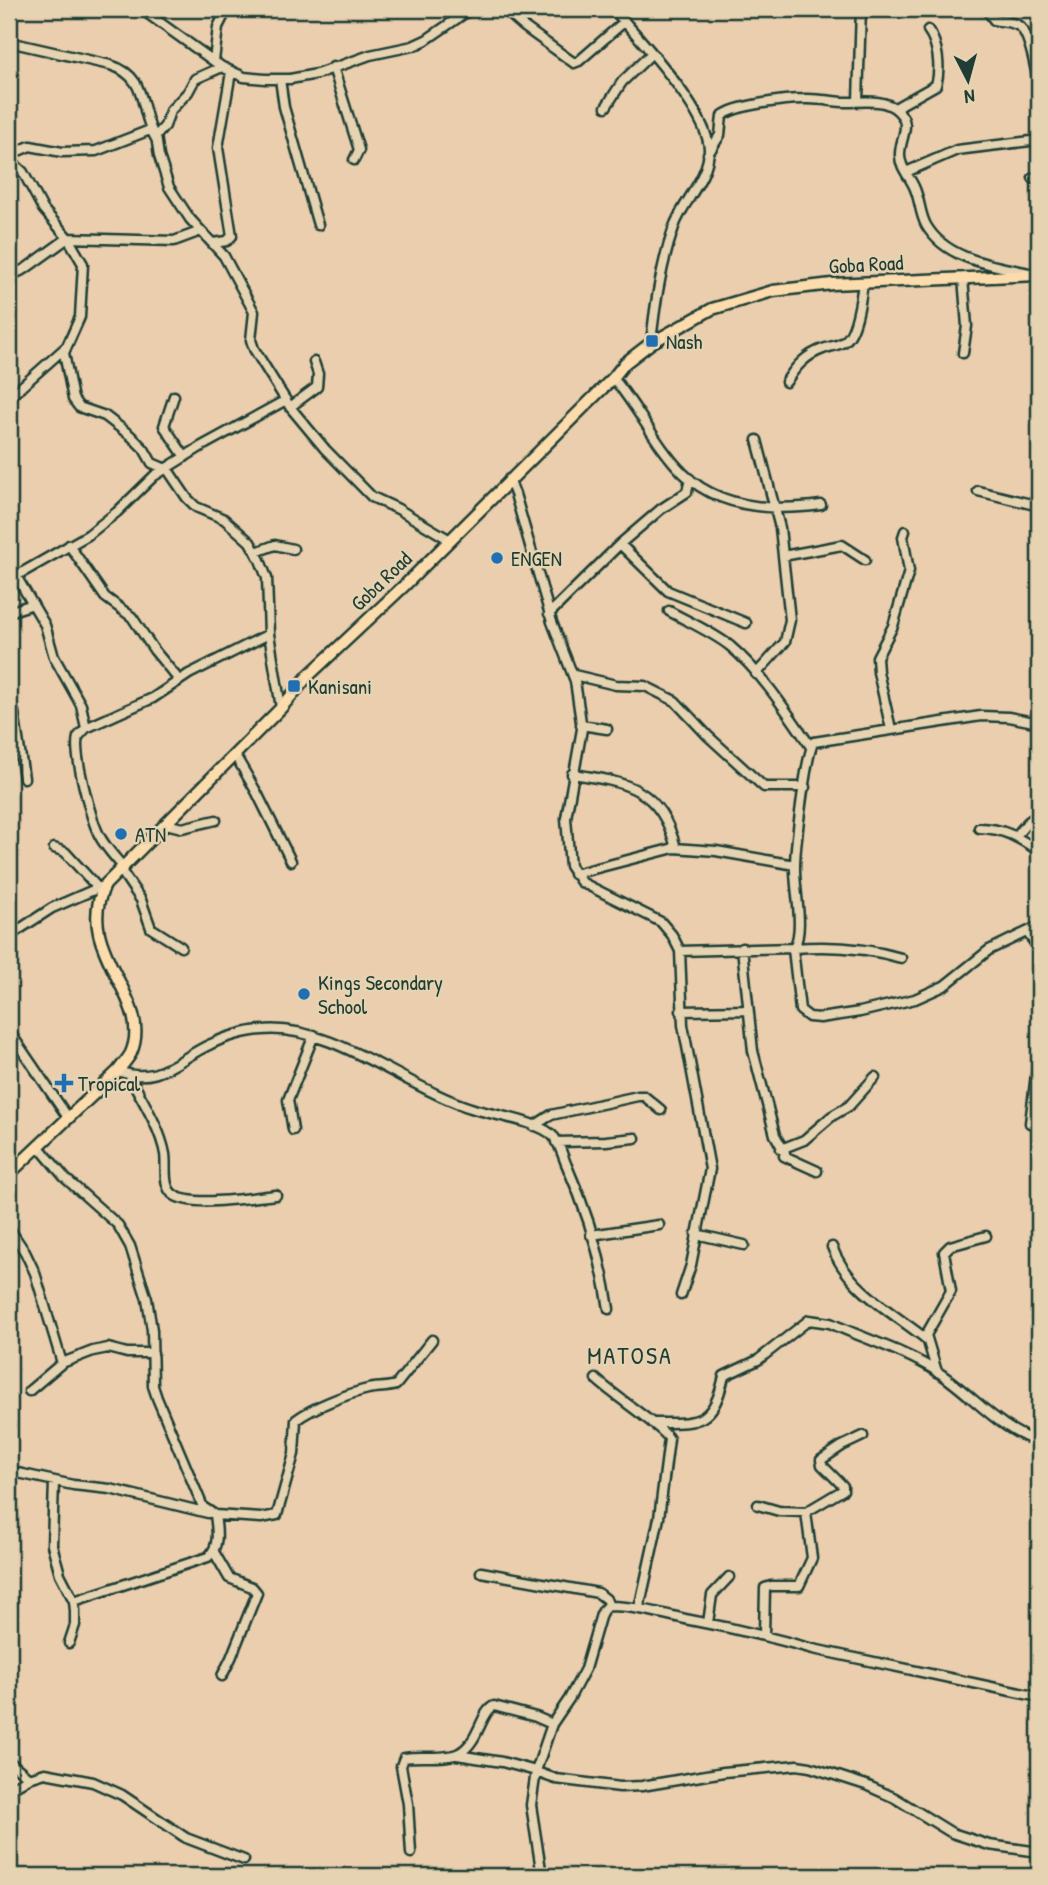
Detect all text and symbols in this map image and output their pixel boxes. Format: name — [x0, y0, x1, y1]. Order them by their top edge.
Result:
north arrow — [932, 46, 1002, 116]
text: N — [963, 83, 976, 110]
street label: Goba Road — [828, 248, 904, 280]
place label: Nash — [666, 327, 702, 356]
marker: Nash — [644, 333, 660, 349]
place label: ENGEN — [511, 544, 562, 573]
street label: Goba Road — [344, 545, 418, 617]
marker: ENGEN — [489, 550, 505, 566]
place label: Kanisani — [308, 672, 372, 701]
marker: Kanisani — [286, 678, 302, 694]
place label: ATN — [135, 820, 166, 849]
marker: ATN — [113, 826, 129, 842]
place label: Kings Secondary School — [318, 968, 443, 1021]
marker: Kings Secondary School — [296, 986, 312, 1002]
place label: Tropical — [78, 1069, 140, 1098]
marker: Tropical — [56, 1075, 72, 1091]
district label: MATOSA — [587, 1339, 673, 1371]

